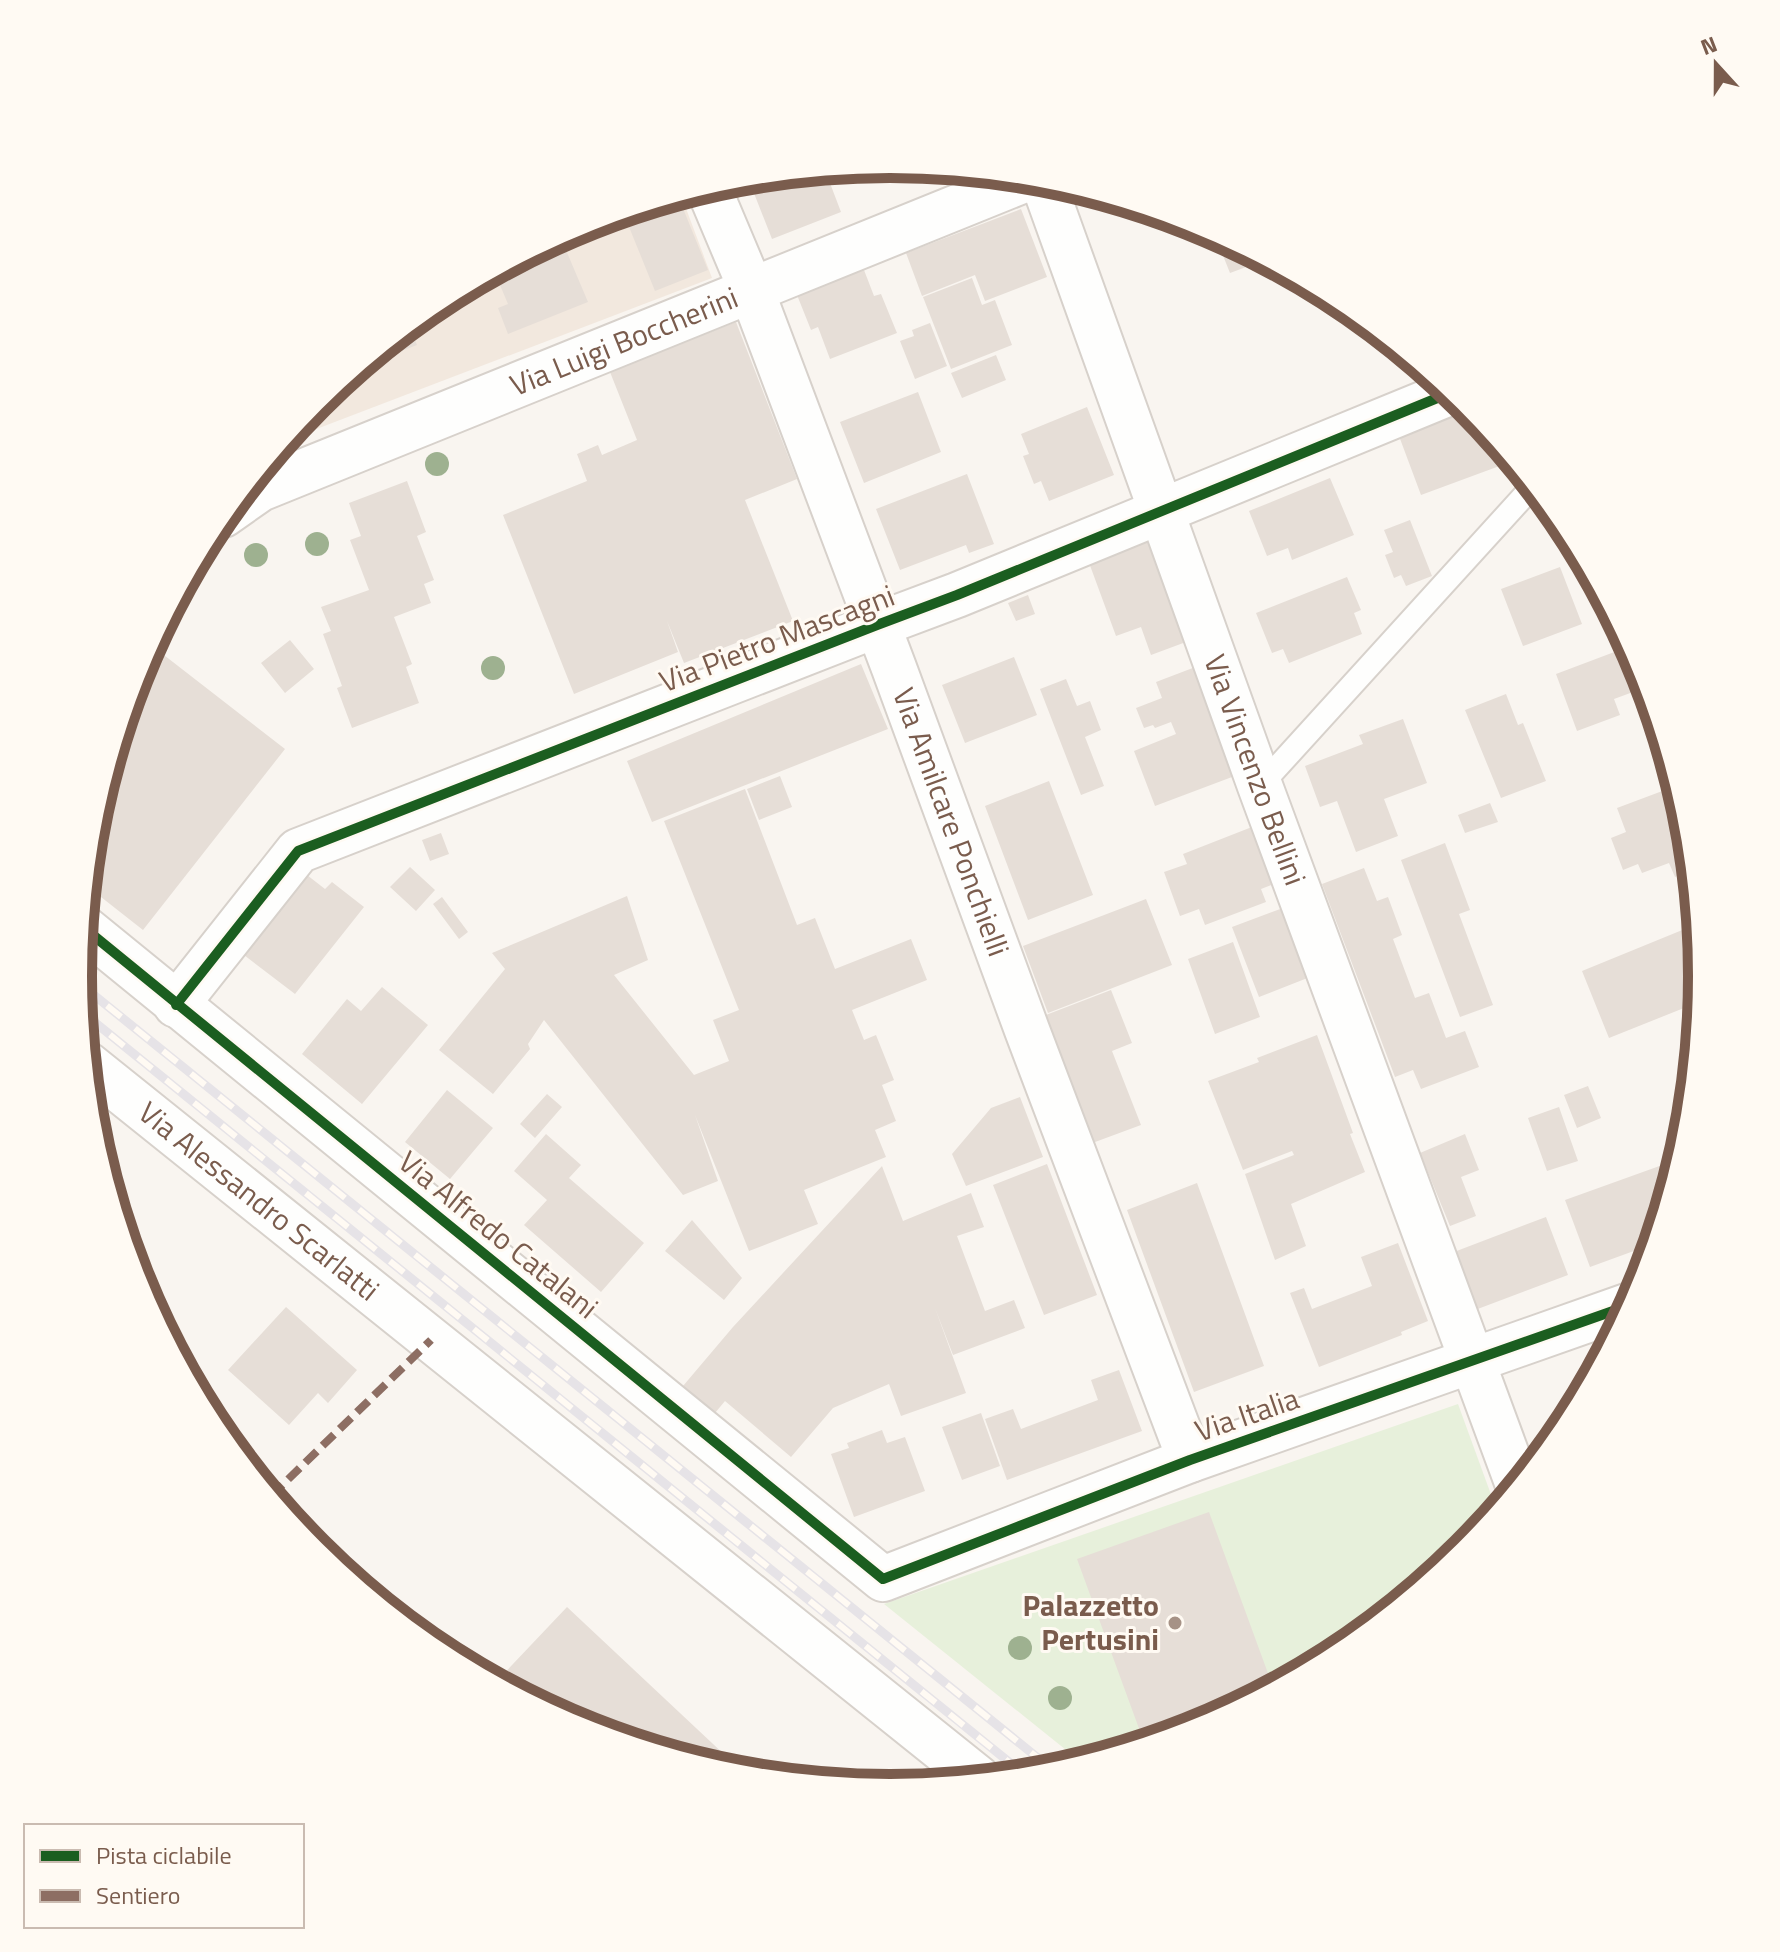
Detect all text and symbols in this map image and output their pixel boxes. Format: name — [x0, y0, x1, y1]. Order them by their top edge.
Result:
north arrow — [1676, 24, 1756, 104]
text: N — [1696, 27, 1722, 64]
street label: Via Luigi Boccherini — [503, 274, 745, 408]
street label: Via Pietro Mascagni — [652, 572, 901, 704]
street label: Via Vincenzo Bellini — [1193, 648, 1319, 892]
street label: Via Amilcare Ponchielli — [881, 681, 1022, 963]
street label: Via Alessandro Scarlatti — [129, 1090, 390, 1312]
street label: Via Alfredo Catalani — [389, 1139, 608, 1329]
street label: Via Italia — [1189, 1375, 1305, 1453]
place label: Palazzetto Pertusini — [1022, 1582, 1159, 1662]
marker: Palazzetto Pertusini — [1166, 1614, 1184, 1632]
legend — [24, 1824, 304, 1928]
text: Pista ciclabile — [96, 1837, 232, 1873]
text: Sentiero — [96, 1877, 180, 1913]

